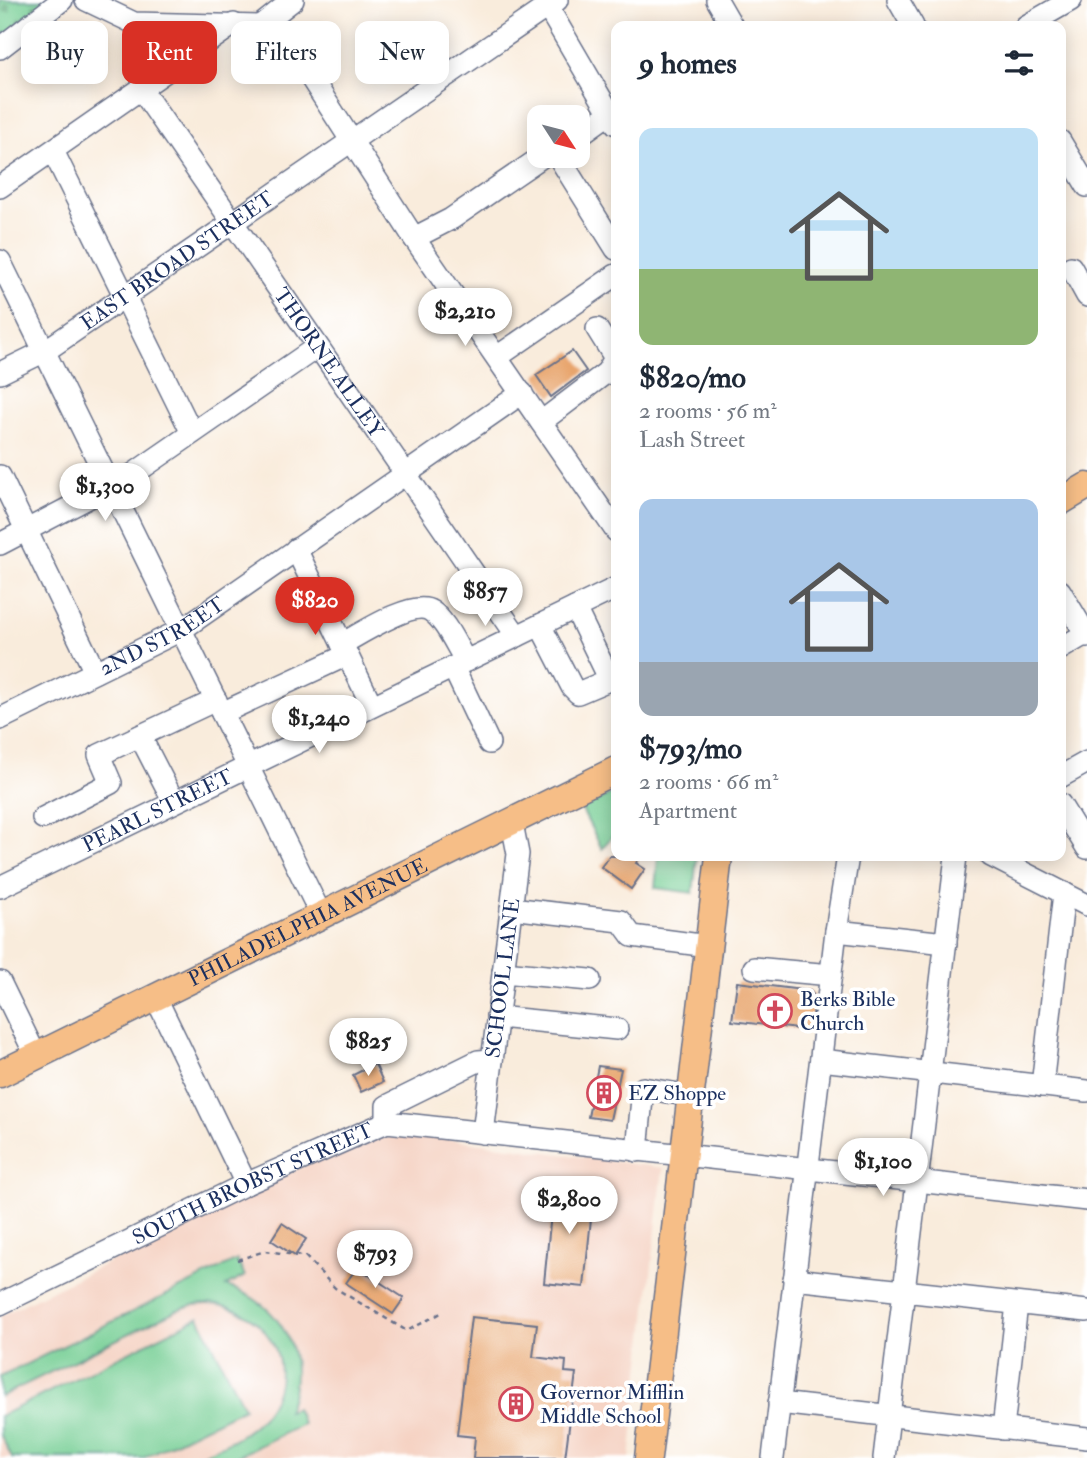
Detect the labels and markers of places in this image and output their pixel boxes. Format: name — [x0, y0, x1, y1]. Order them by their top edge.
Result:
pin: $2,210 — [408, 288, 522, 348]
pin: $1,300 — [48, 463, 162, 523]
pin: $857 — [444, 568, 526, 628]
pin: $820 — [274, 578, 356, 637]
pin: $1,240 — [262, 696, 376, 755]
place label: Berks Bible Church — [800, 986, 895, 1037]
church icon: Berks Bible Church — [756, 992, 794, 1030]
pin: $825 — [327, 1018, 409, 1078]
building icon: EZ Shoppe — [585, 1074, 623, 1112]
place label: EZ Shoppe — [628, 1080, 726, 1107]
pin: $1,100 — [826, 1138, 940, 1198]
pin: $2,800 — [512, 1176, 626, 1236]
pin: $793 — [334, 1230, 416, 1290]
place label: Governor Mifflin Middle School — [540, 1379, 684, 1430]
building icon: Governor Mifflin Middle School — [497, 1385, 535, 1423]

